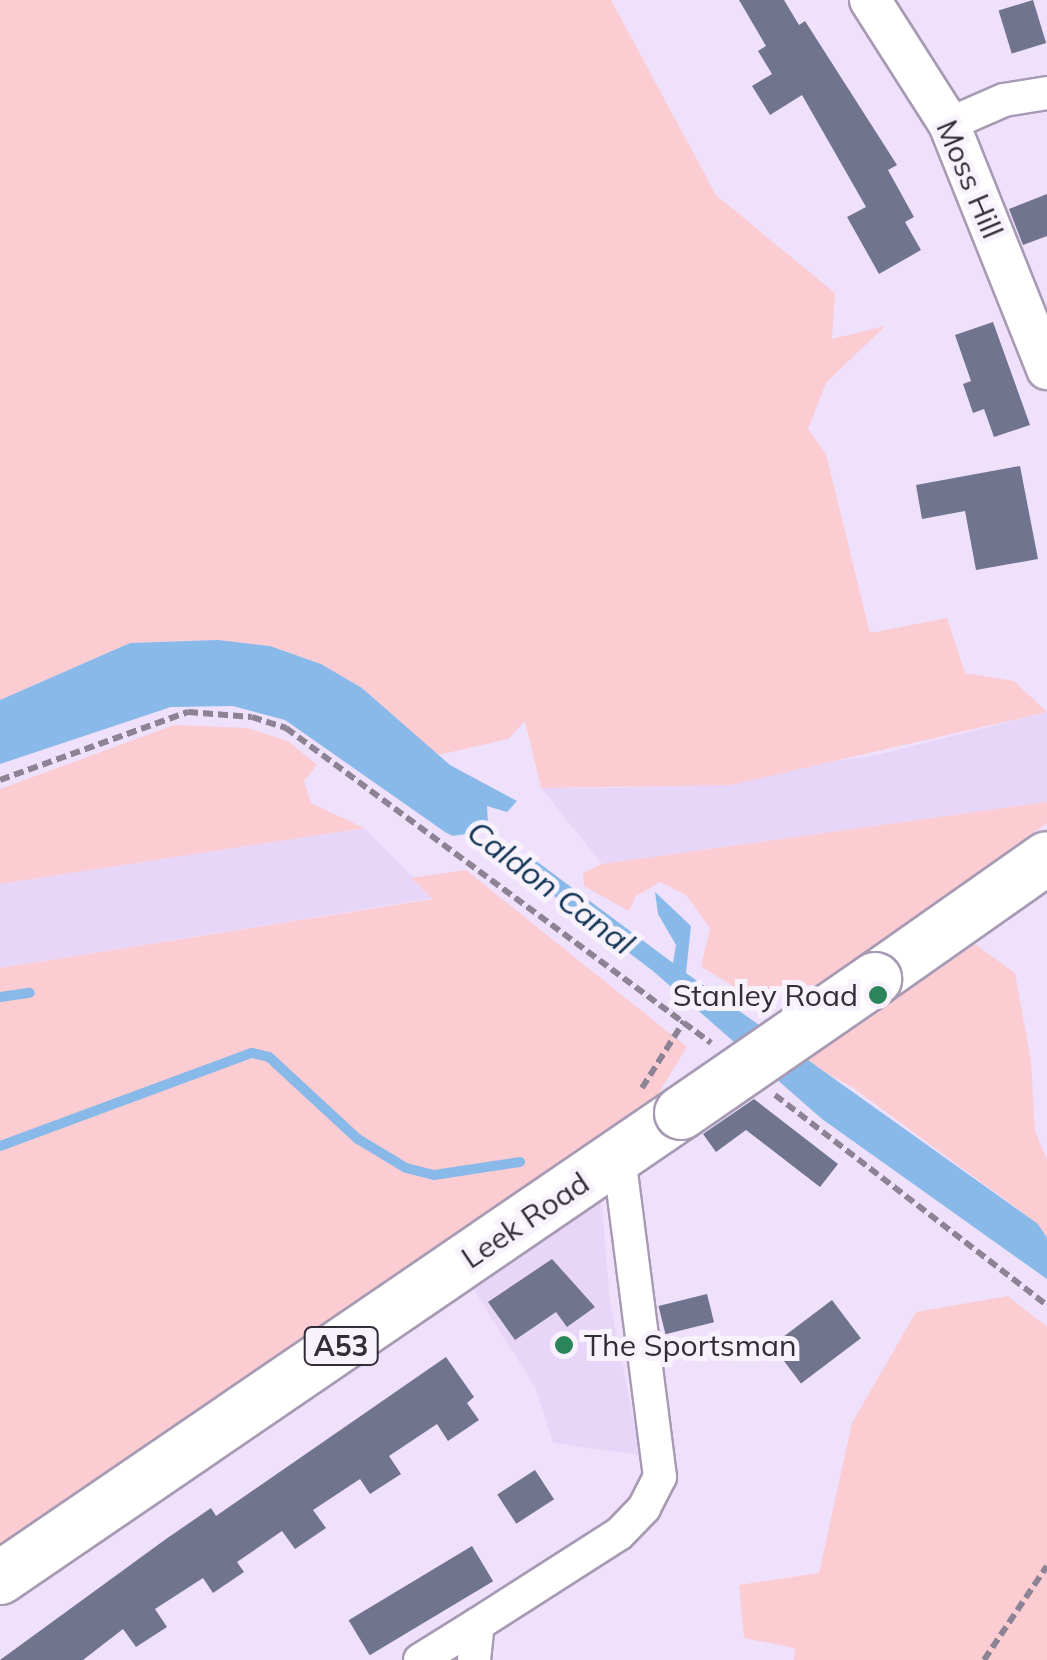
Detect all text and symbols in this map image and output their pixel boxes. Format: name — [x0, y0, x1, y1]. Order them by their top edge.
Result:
street label: Moss Hill — [929, 114, 1011, 244]
water label: Caldon Canal — [460, 812, 642, 962]
place label: Stanley Road — [673, 977, 858, 1013]
marker: Stanley Road — [867, 984, 889, 1006]
street label: Leek Road — [455, 1164, 595, 1276]
road number: A53 — [304, 1323, 378, 1369]
place label: The Sportsman — [584, 1327, 797, 1363]
marker: The Sportsman — [553, 1334, 575, 1356]

